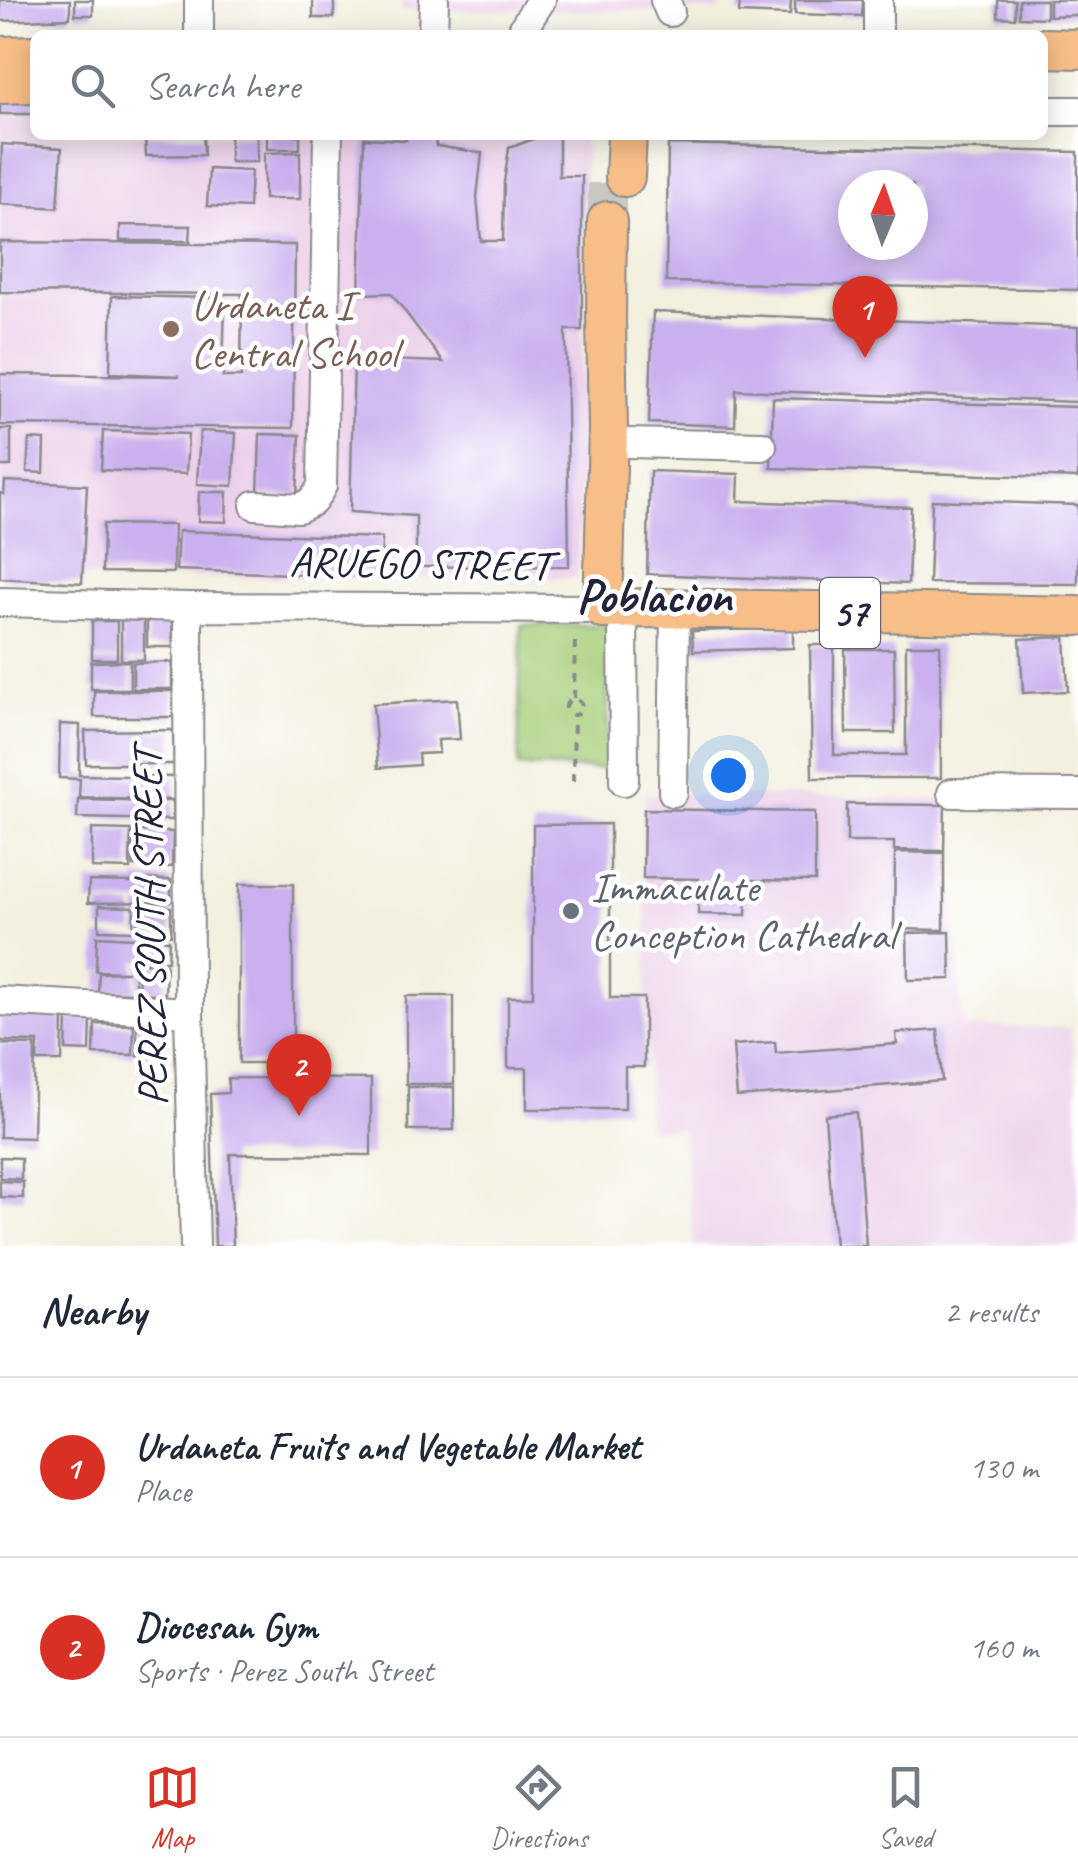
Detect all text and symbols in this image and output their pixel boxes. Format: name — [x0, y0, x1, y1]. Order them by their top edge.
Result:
search box — [30, 30, 1048, 140]
icon: search — [65, 58, 120, 113]
text: Search here — [145, 62, 300, 109]
north arrow — [838, 170, 928, 260]
pin: 1 — [832, 276, 898, 358]
place label: Urdaneta I Central School — [191, 279, 404, 380]
marker: Urdaneta I Central School — [160, 318, 182, 340]
street label: ARUEGO STREET — [289, 535, 562, 593]
district label: Poblacion — [576, 566, 734, 626]
road number: 57 — [820, 578, 880, 648]
street label: PEREZ SOUTH STREET — [120, 739, 180, 1106]
your location — [703, 750, 754, 801]
place label: Immaculate Conception Cathedral — [591, 861, 902, 962]
marker: Immaculate Conception Cathedral — [560, 900, 582, 922]
pin: 2 — [266, 1034, 332, 1116]
text: Nearby — [40, 1285, 146, 1338]
text: 2 results — [944, 1291, 1038, 1332]
text: Urdaneta Fruits and Vegetable Market — [135, 1423, 640, 1470]
text: 1 — [65, 1447, 80, 1488]
text: 130 m — [969, 1447, 1038, 1488]
text: Place — [135, 1470, 191, 1511]
text: Diocesan Gym — [135, 1603, 317, 1650]
text: 2 — [65, 1627, 80, 1668]
text: 160 m — [969, 1627, 1038, 1668]
text: Sports · Perez South Street — [135, 1650, 433, 1691]
tab: Map — [145, 1760, 200, 1855]
tab: Directions — [490, 1760, 588, 1855]
tab: Saved — [878, 1760, 933, 1855]

